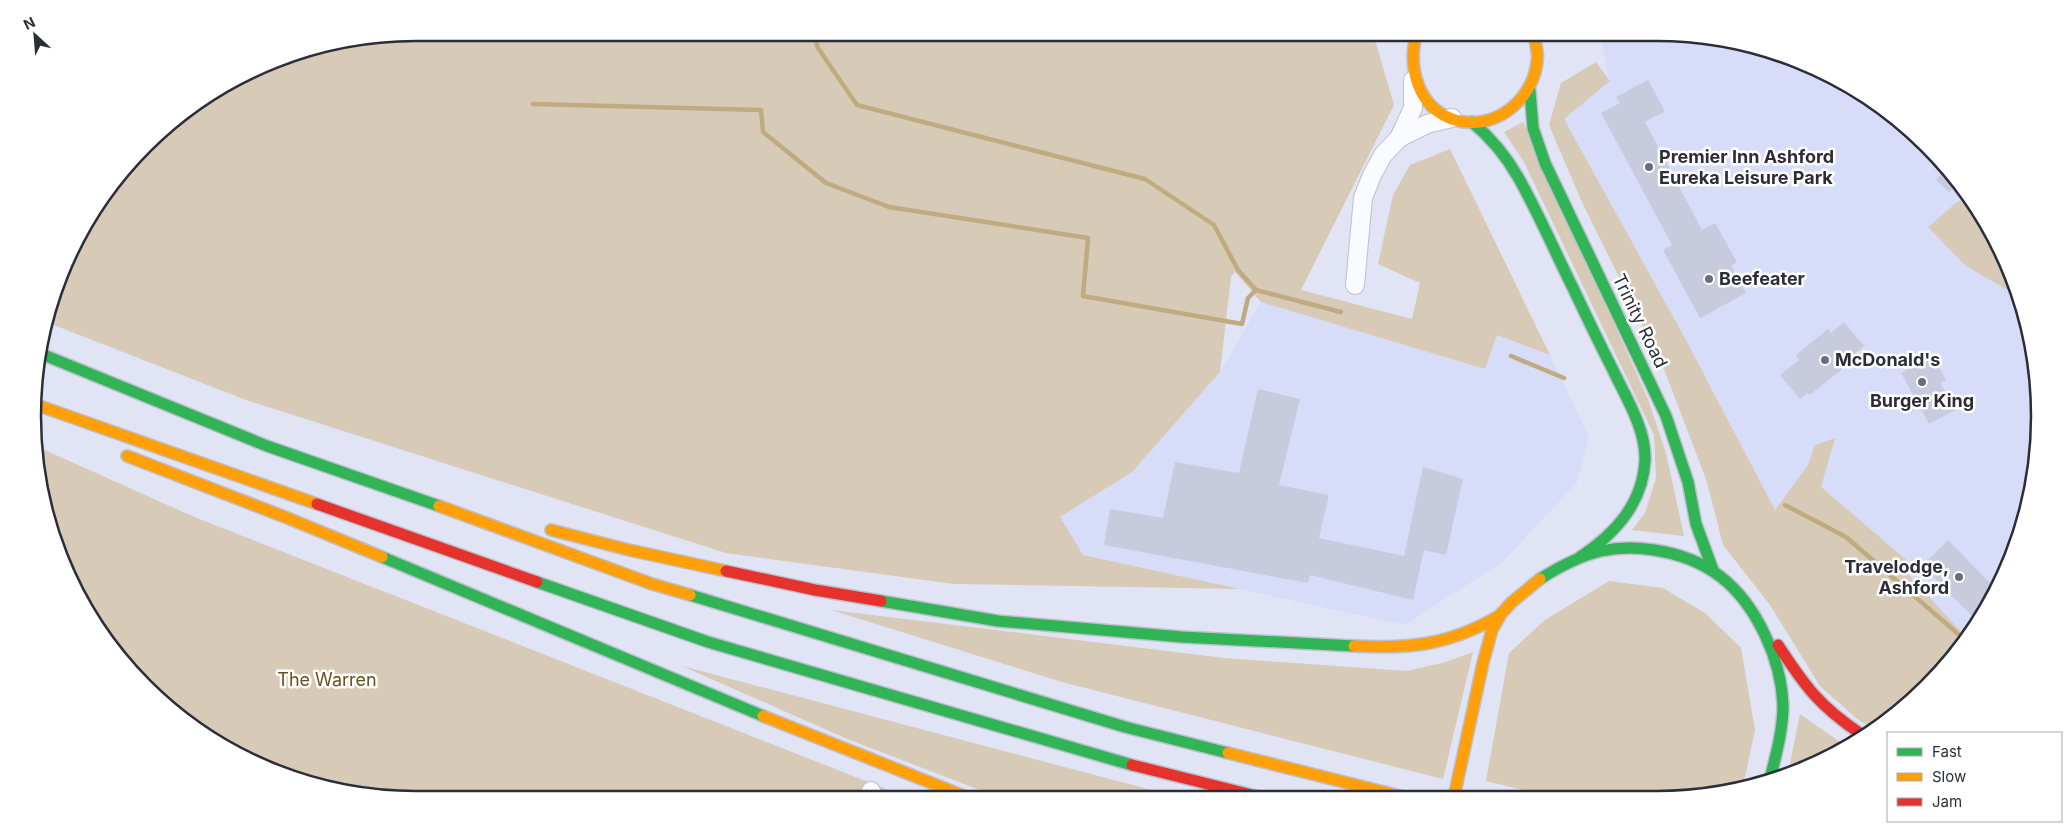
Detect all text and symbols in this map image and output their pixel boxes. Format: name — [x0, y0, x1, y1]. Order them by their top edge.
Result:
north arrow — [10, 10, 60, 60]
text: N — [21, 13, 38, 33]
place label: Premier Inn Ashford Eureka Leisure Park — [1659, 146, 1834, 188]
marker: Premier Inn Ashford Eureka Leisure Park — [1643, 161, 1655, 173]
place label: Beefeater — [1719, 268, 1805, 289]
street label: Trinity Road — [1609, 270, 1672, 371]
marker: Beefeater — [1703, 273, 1715, 285]
place label: McDonald's — [1835, 349, 1940, 370]
marker: McDonald's — [1819, 354, 1831, 366]
marker: Burger King — [1916, 376, 1928, 388]
place label: Burger King — [1870, 390, 1974, 411]
place label: Travelodge, Ashford — [1844, 556, 1949, 598]
marker: Travelodge, Ashford — [1953, 571, 1965, 583]
park label: The Warren — [277, 669, 377, 690]
legend — [1887, 732, 2062, 822]
text: Fast — [1932, 742, 1962, 761]
text: Slow — [1932, 767, 1966, 786]
text: Jam — [1932, 792, 1962, 811]

